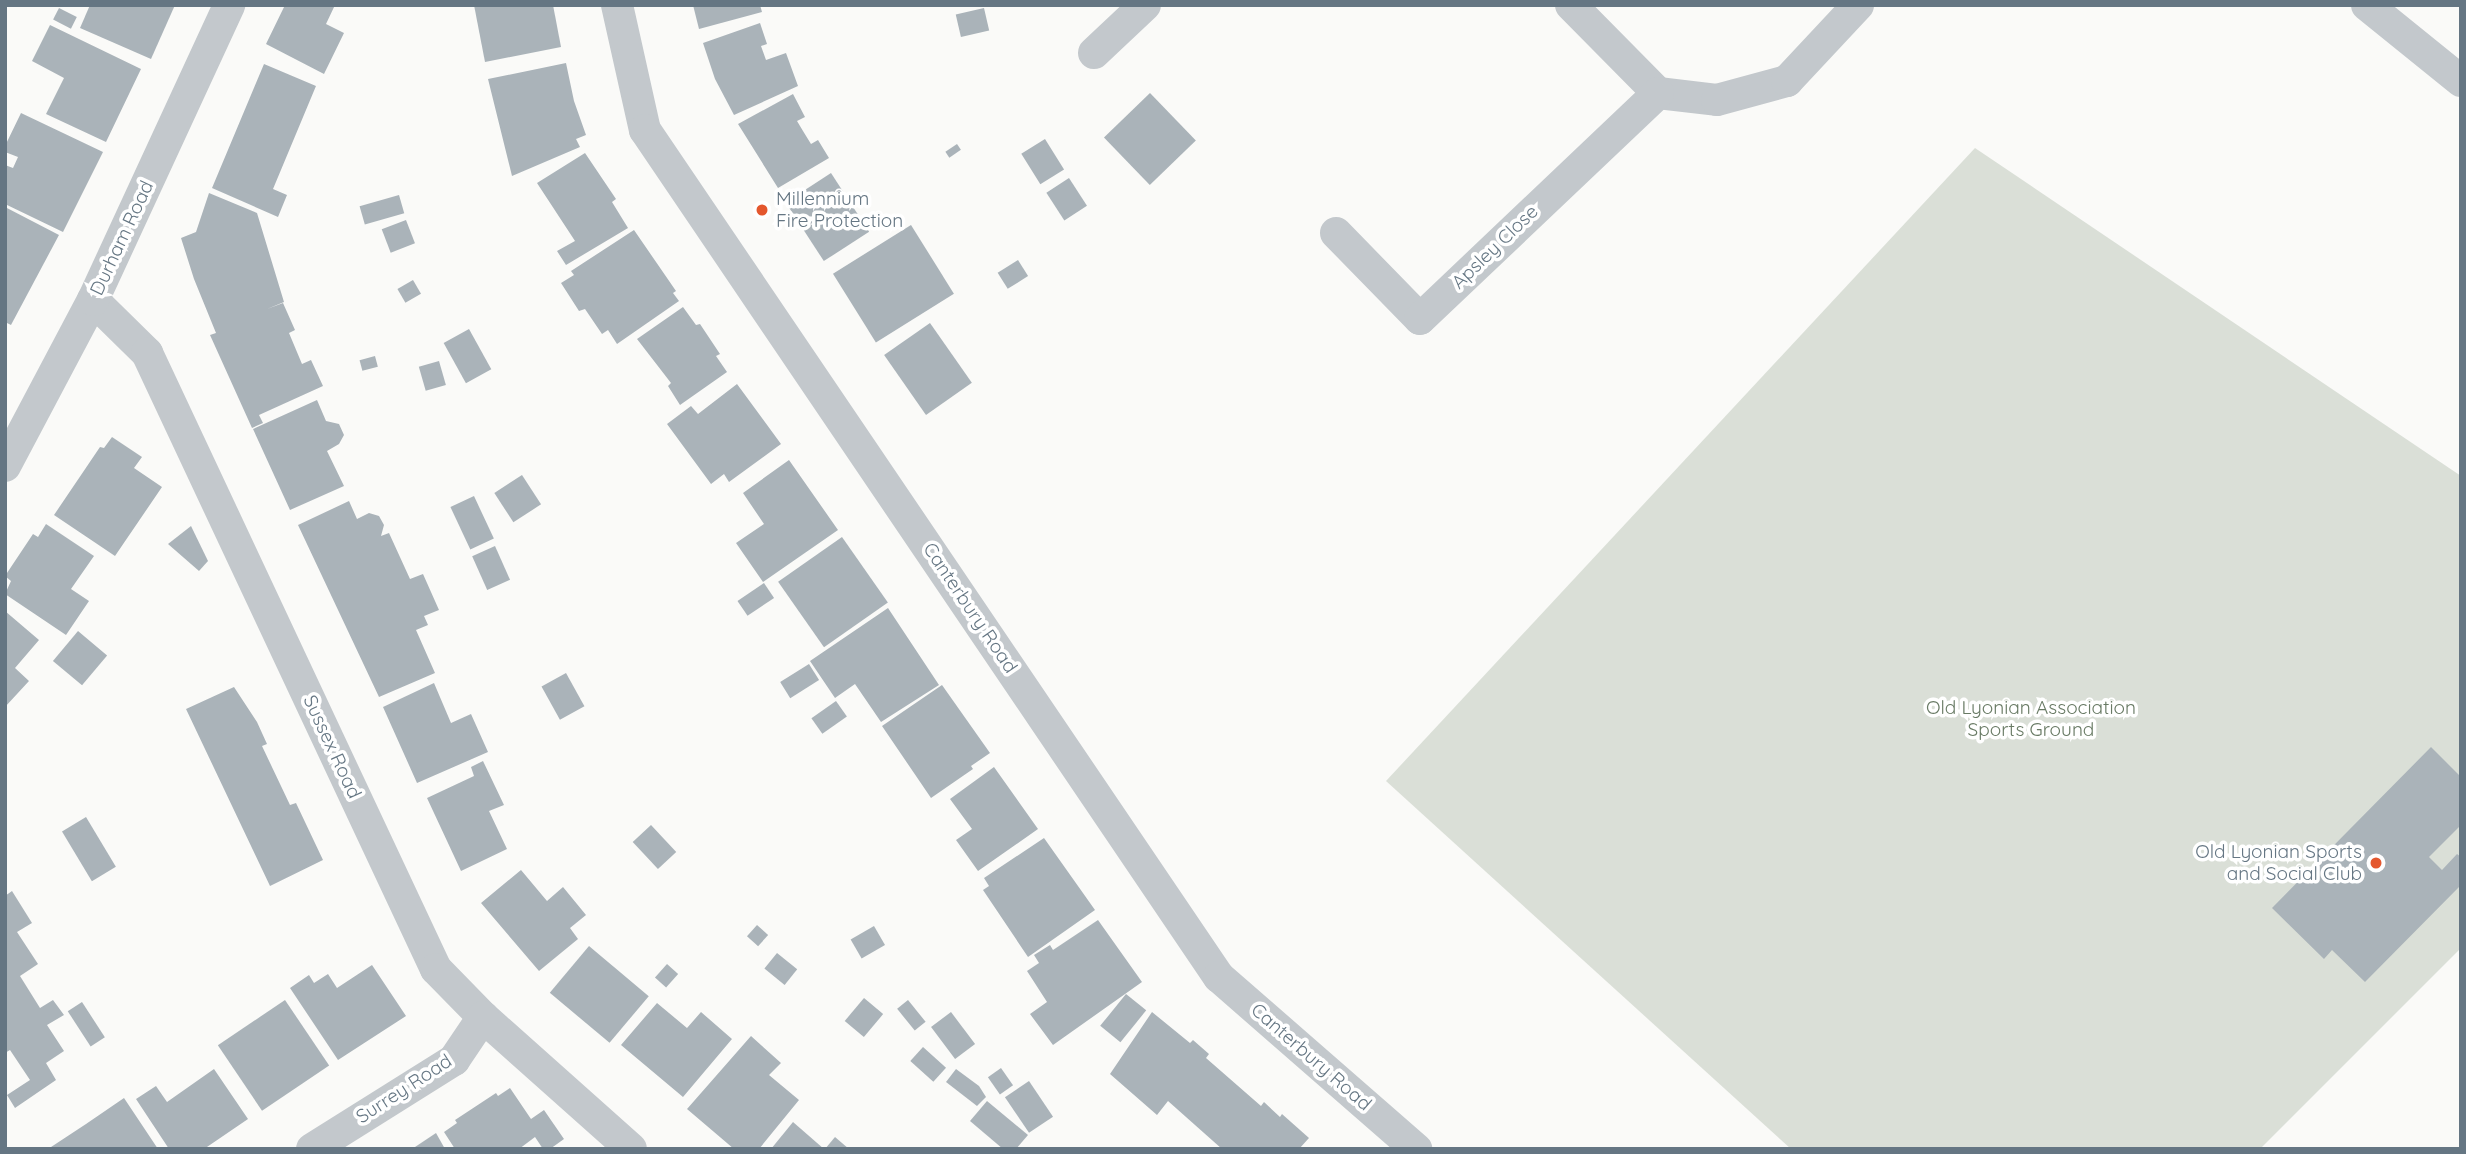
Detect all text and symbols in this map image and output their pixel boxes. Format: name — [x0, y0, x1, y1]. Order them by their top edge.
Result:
street label: Durham Road — [86, 177, 158, 299]
place label: Millennium Fire Protection — [776, 188, 903, 232]
street label: Apsley Close — [1447, 200, 1543, 294]
marker: Millennium Fire Protection — [754, 202, 770, 218]
street label: Canterbury Road — [918, 539, 1022, 677]
street label: Sussex Road — [298, 692, 366, 802]
park label: Old Lyonian Association Sports Ground — [1926, 697, 2136, 741]
place label: Old Lyonian Sports and Social Club — [2195, 841, 2362, 885]
marker: Old Lyonian Sports and Social Club — [2368, 855, 2384, 871]
street label: Canterbury Road — [1246, 999, 1376, 1115]
street label: Surrey Road — [352, 1050, 456, 1128]

